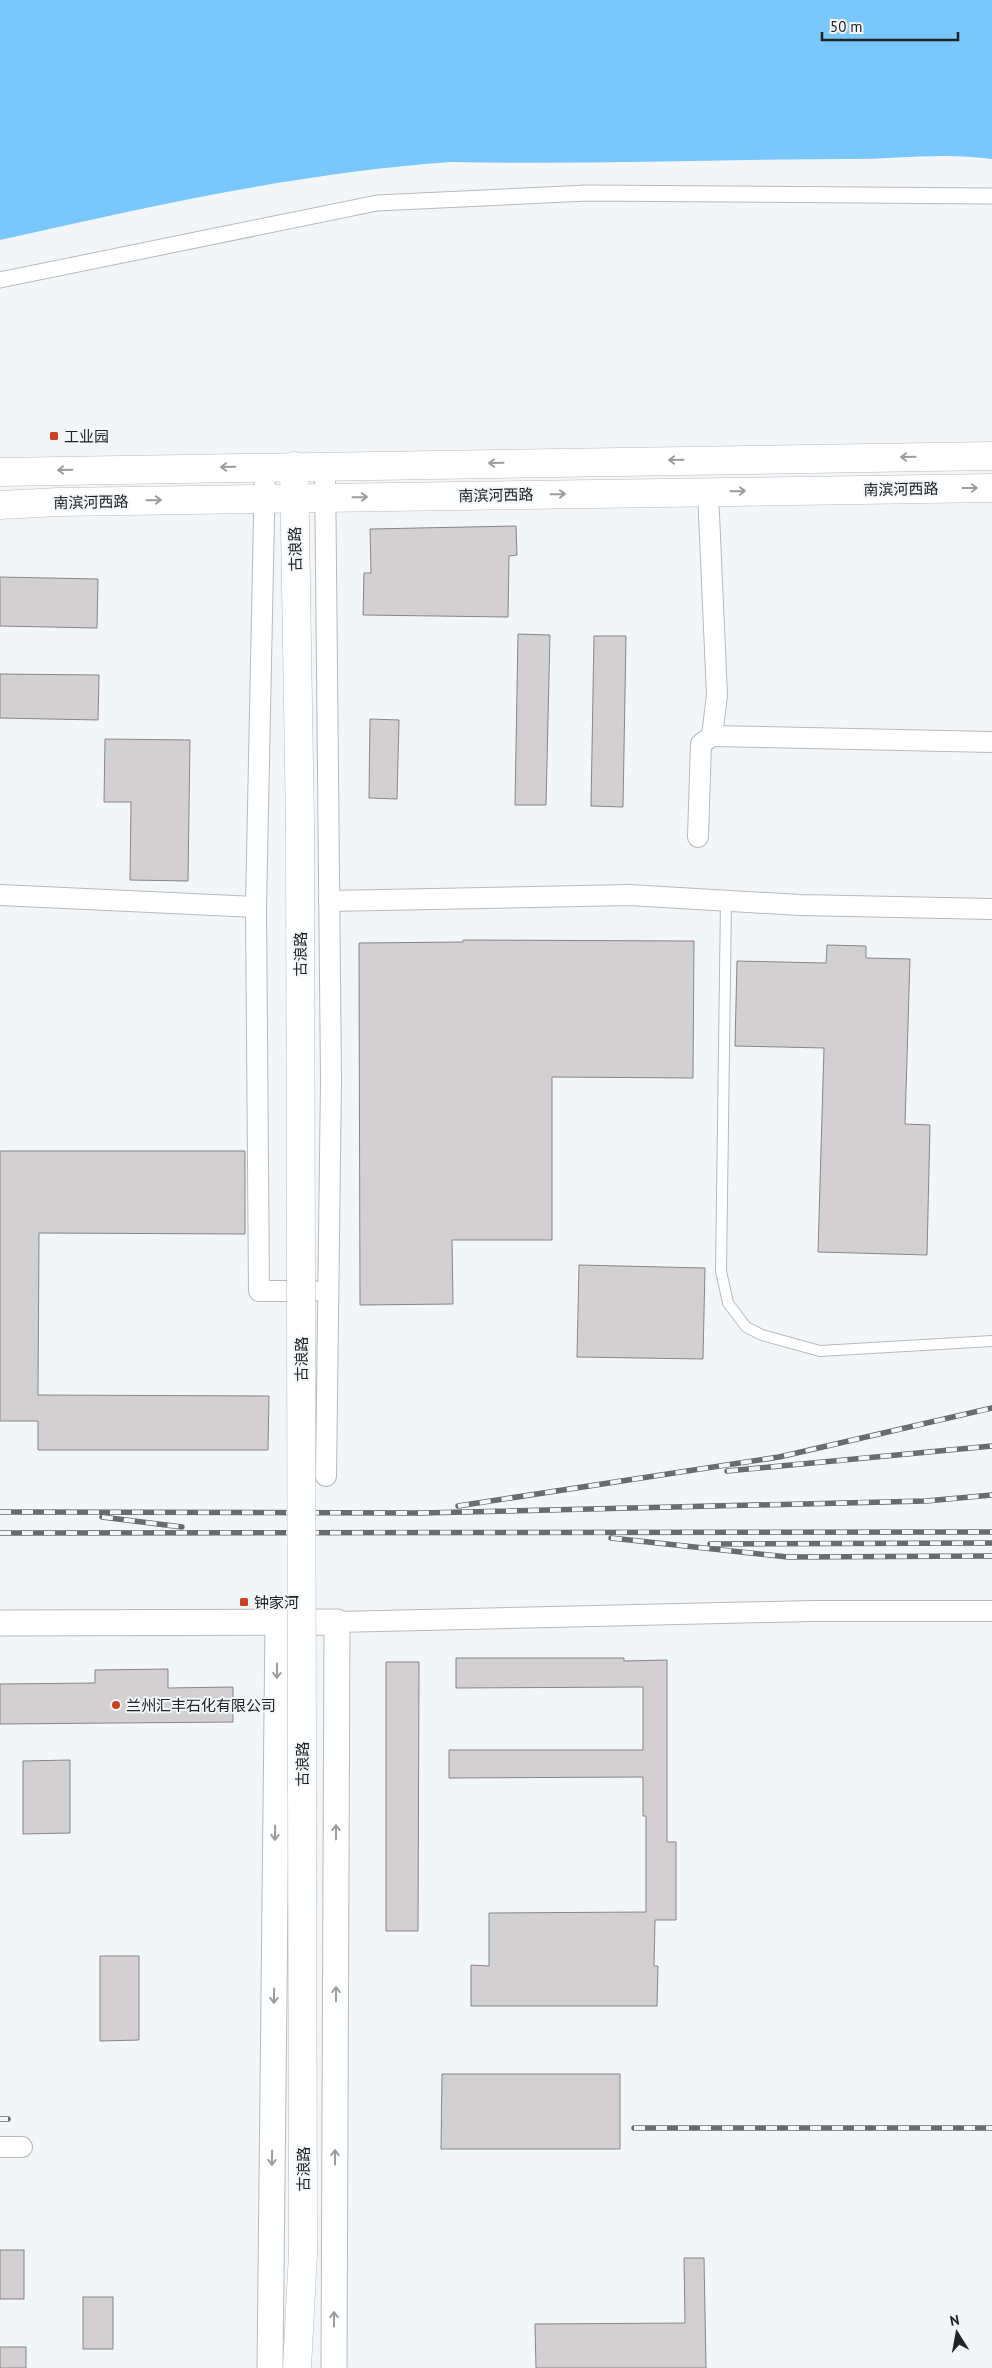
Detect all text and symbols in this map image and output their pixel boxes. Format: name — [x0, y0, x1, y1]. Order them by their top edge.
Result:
scale bar — [822, 10, 958, 42]
text: 50 m — [830, 17, 863, 36]
place label: 工业园 — [64, 427, 109, 446]
marker: 工业园 — [48, 430, 60, 442]
one-way arrow — [901, 452, 917, 462]
one-way arrow — [668, 455, 684, 465]
one-way arrow — [488, 458, 504, 468]
one-way arrow — [220, 462, 236, 472]
one-way arrow — [57, 465, 74, 475]
street label: 南滨河西路 — [863, 479, 939, 499]
one-way arrow — [962, 483, 978, 493]
street label: 南滨河西路 — [458, 485, 534, 505]
one-way arrow — [729, 487, 745, 496]
one-way arrow — [549, 489, 565, 499]
street label: 南滨河西路 — [53, 492, 129, 512]
one-way arrow — [352, 492, 368, 502]
one-way arrow — [145, 495, 161, 505]
street label: 古浪路 — [285, 526, 305, 572]
street label: 古浪路 — [291, 931, 310, 977]
street label: 古浪路 — [292, 1336, 311, 1382]
place label: 钟家河 — [254, 1593, 299, 1612]
marker: 钟家河 — [238, 1596, 250, 1608]
one-way arrow — [272, 1662, 282, 1678]
place label: 兰州汇丰石化有限公司 — [126, 1696, 276, 1715]
marker: 兰州汇丰石化有限公司 — [110, 1699, 122, 1711]
street label: 古浪路 — [293, 1741, 312, 1787]
one-way arrow — [331, 1824, 341, 1840]
one-way arrow — [271, 1825, 280, 1841]
one-way arrow — [269, 1987, 279, 2003]
one-way arrow — [331, 1987, 340, 2003]
street label: 古浪路 — [294, 2146, 313, 2192]
one-way arrow — [330, 2149, 340, 2166]
one-way arrow — [267, 2150, 277, 2166]
north arrow — [932, 2308, 982, 2358]
text: N — [948, 2311, 961, 2330]
one-way arrow — [329, 2312, 339, 2328]

